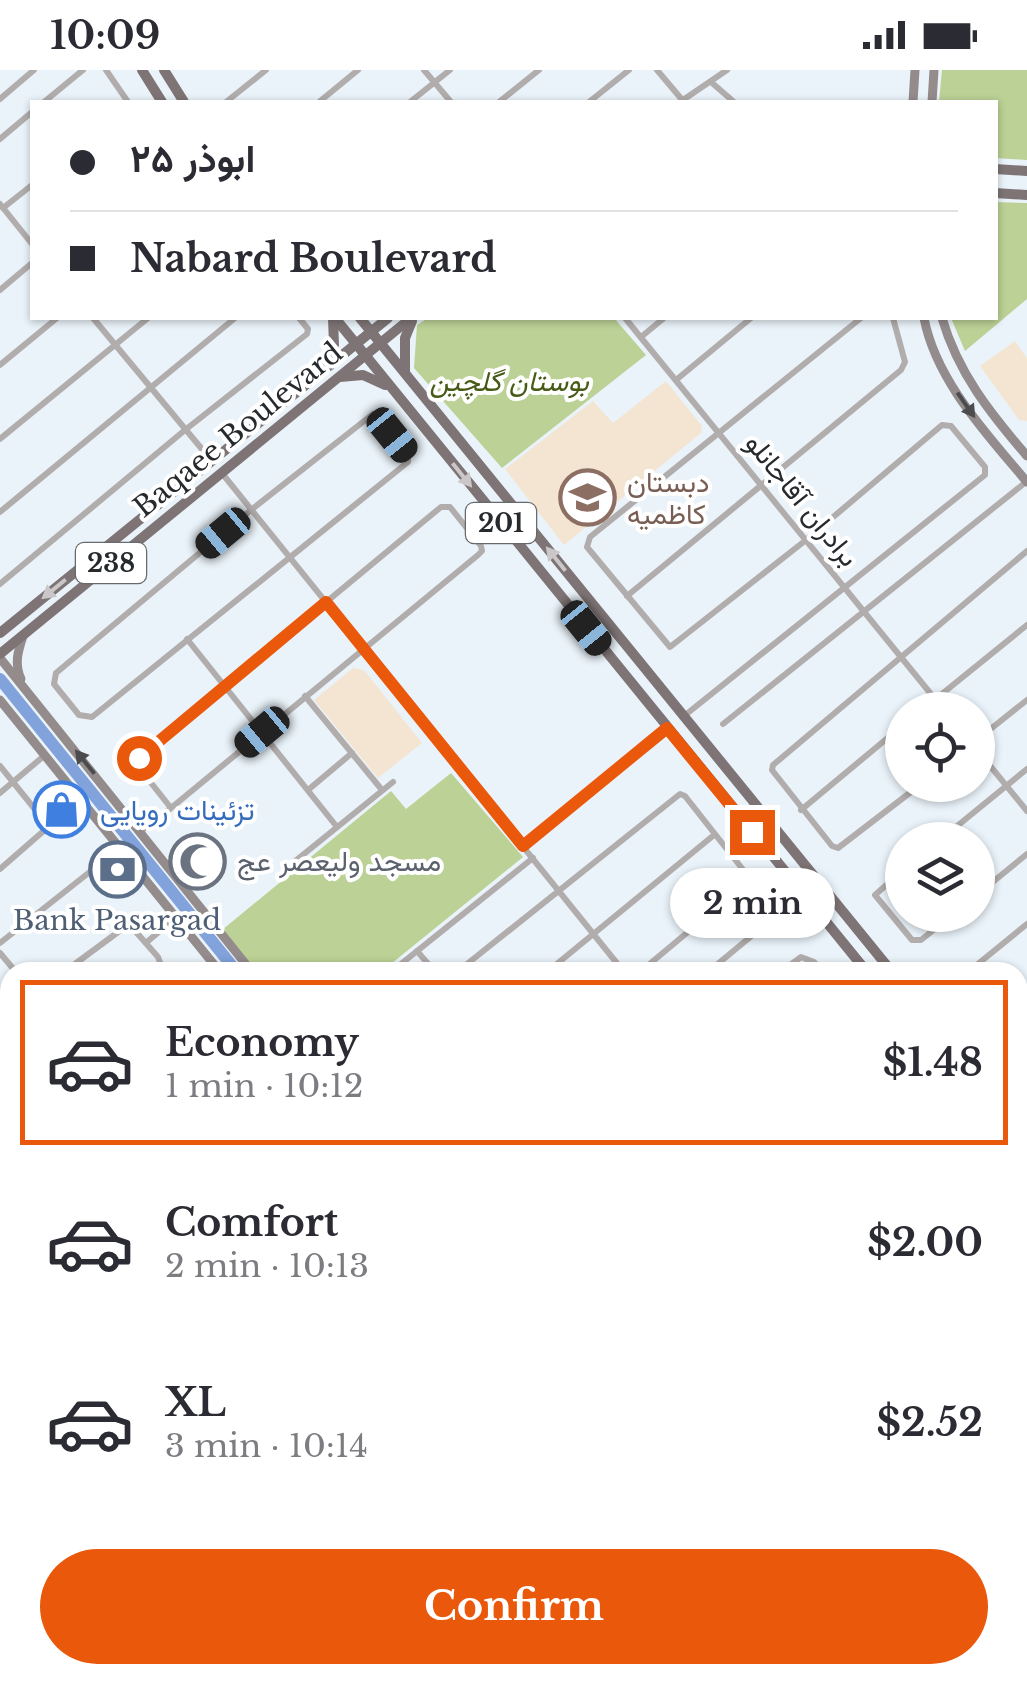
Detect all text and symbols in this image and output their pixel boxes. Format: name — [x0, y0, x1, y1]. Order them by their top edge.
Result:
text: 10:09 — [50, 12, 160, 59]
text: ابوذر ۲۵ — [130, 135, 255, 182]
text: Nabard Boulevard — [130, 235, 497, 282]
street label: Baqaee Boulevard — [127, 335, 350, 525]
park label: بوستان گلچین — [429, 364, 589, 400]
one-way arrow — [956, 391, 975, 418]
car — [361, 402, 423, 468]
street label: برادران آقاجانلو — [738, 426, 866, 574]
one-way arrow — [451, 463, 472, 488]
place label: دبستان کاظمیه — [627, 465, 709, 532]
school or university icon: دبستان کاظمیه — [558, 468, 618, 528]
car — [190, 502, 256, 564]
road number: 201 — [466, 503, 536, 543]
road number: 238 — [76, 543, 146, 583]
one-way arrow — [546, 547, 567, 572]
one-way arrow — [42, 578, 67, 599]
car — [555, 595, 617, 661]
map controls — [885, 692, 995, 932]
button: locate — [885, 692, 995, 802]
car — [229, 701, 295, 763]
route start — [117, 736, 162, 781]
one-way arrow — [75, 750, 97, 775]
shop icon: تزئینات رویایی — [31, 780, 91, 840]
place label: تزئینات رویایی — [100, 793, 255, 828]
route end — [730, 810, 775, 855]
button: layers — [885, 822, 995, 932]
mosque icon: مسجد ولیعصر عج — [168, 831, 228, 891]
bank icon: Bank Pasargad — [87, 839, 147, 899]
place label: مسجد ولیعصر عج — [237, 844, 441, 881]
callout: 2 min — [670, 867, 834, 937]
text: 2 min — [703, 883, 802, 923]
place label: Bank Pasargad — [13, 903, 221, 938]
icon: car — [45, 1018, 135, 1108]
text: Economy — [165, 1019, 359, 1066]
text: $1.48 — [883, 1039, 983, 1086]
text: 1 min · 10:12 — [165, 1066, 363, 1106]
icon: car — [45, 1198, 135, 1288]
text: Comfort — [165, 1199, 338, 1246]
text: $2.00 — [867, 1219, 983, 1266]
text: 2 min · 10:13 — [165, 1246, 369, 1286]
icon: car — [45, 1378, 135, 1468]
text: XL — [165, 1379, 226, 1426]
text: $2.52 — [877, 1399, 983, 1446]
text: 3 min · 10:14 — [165, 1426, 368, 1466]
button: Confirm — [40, 1549, 988, 1664]

